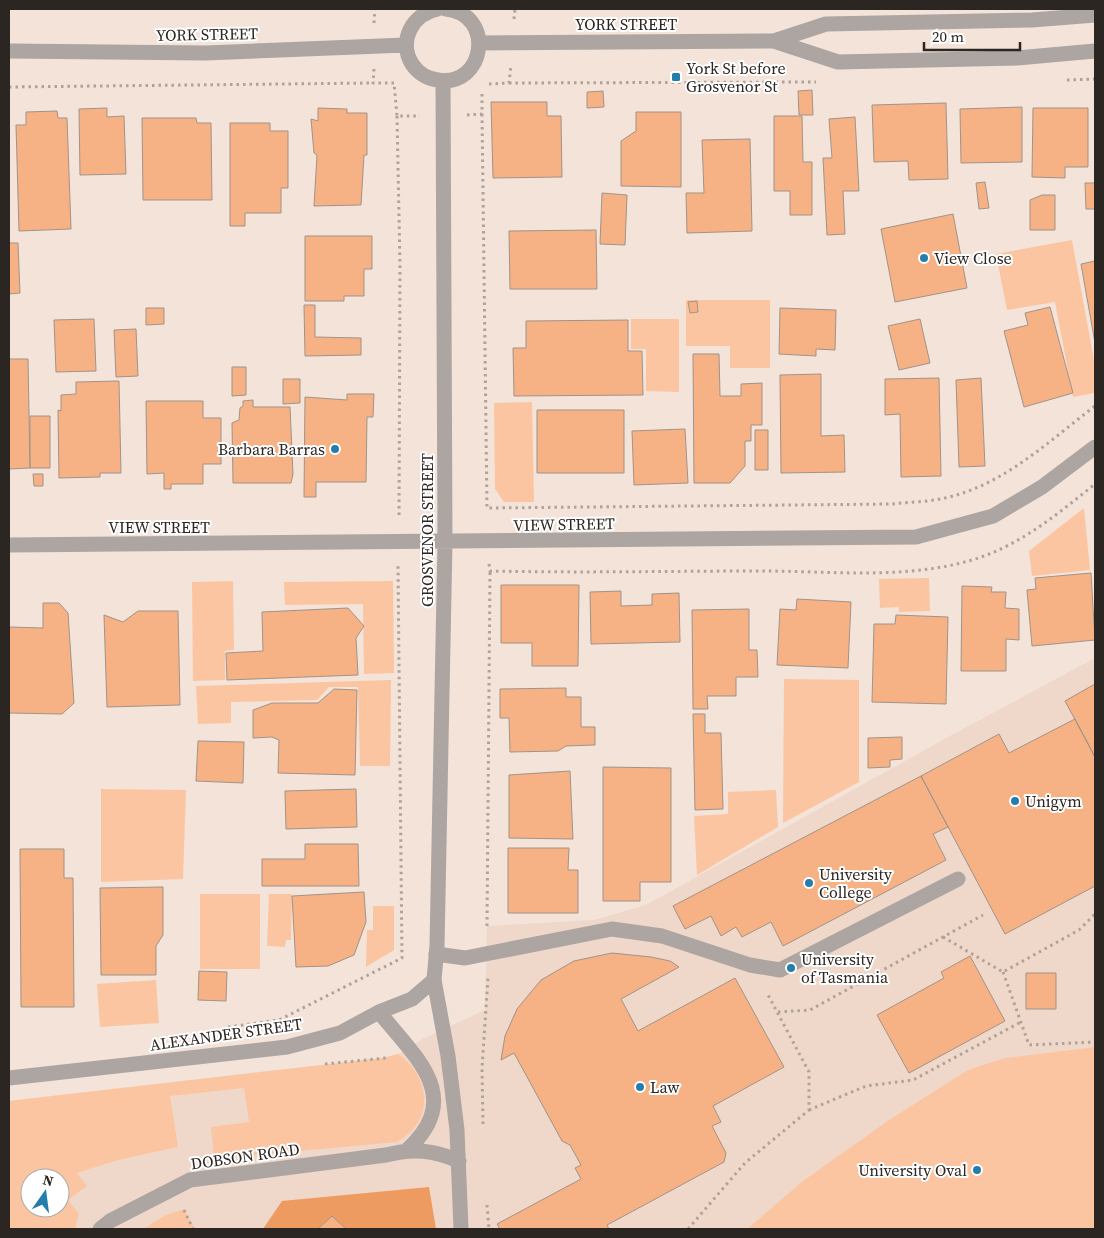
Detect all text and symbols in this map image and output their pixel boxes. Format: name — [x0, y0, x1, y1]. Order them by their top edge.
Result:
street label: YORK STREET — [575, 13, 677, 35]
scale bar — [924, 20, 1020, 52]
street label: YORK STREET — [156, 22, 259, 46]
text: 20 m — [932, 26, 964, 47]
place label: York St before Grosvenor St — [686, 57, 786, 97]
marker: York St before Grosvenor St — [670, 71, 682, 83]
place label: View Close — [934, 247, 1012, 269]
marker: View Close — [918, 252, 930, 264]
place label: Barbara Barras — [218, 438, 325, 460]
marker: Barbara Barras — [329, 443, 341, 455]
street label: GROSVENOR STREET — [416, 453, 438, 607]
street label: VIEW STREET — [513, 512, 615, 536]
street label: VIEW STREET — [108, 516, 210, 538]
place label: Unigym — [1025, 790, 1082, 812]
marker: Unigym — [1009, 795, 1021, 807]
place label: University College — [819, 863, 893, 903]
marker: University College — [803, 877, 815, 889]
place label: University of Tasmania — [801, 948, 889, 988]
marker: University of Tasmania — [785, 962, 797, 974]
street label: ALEXANDER STREET — [148, 1012, 304, 1056]
place label: Law — [650, 1076, 680, 1098]
marker: Law — [634, 1081, 646, 1093]
street label: DOBSON ROAD — [189, 1137, 301, 1175]
place label: University Oval — [858, 1159, 967, 1181]
marker: University Oval — [971, 1164, 983, 1176]
north arrow — [20, 1168, 70, 1218]
text: N — [41, 1169, 56, 1191]

